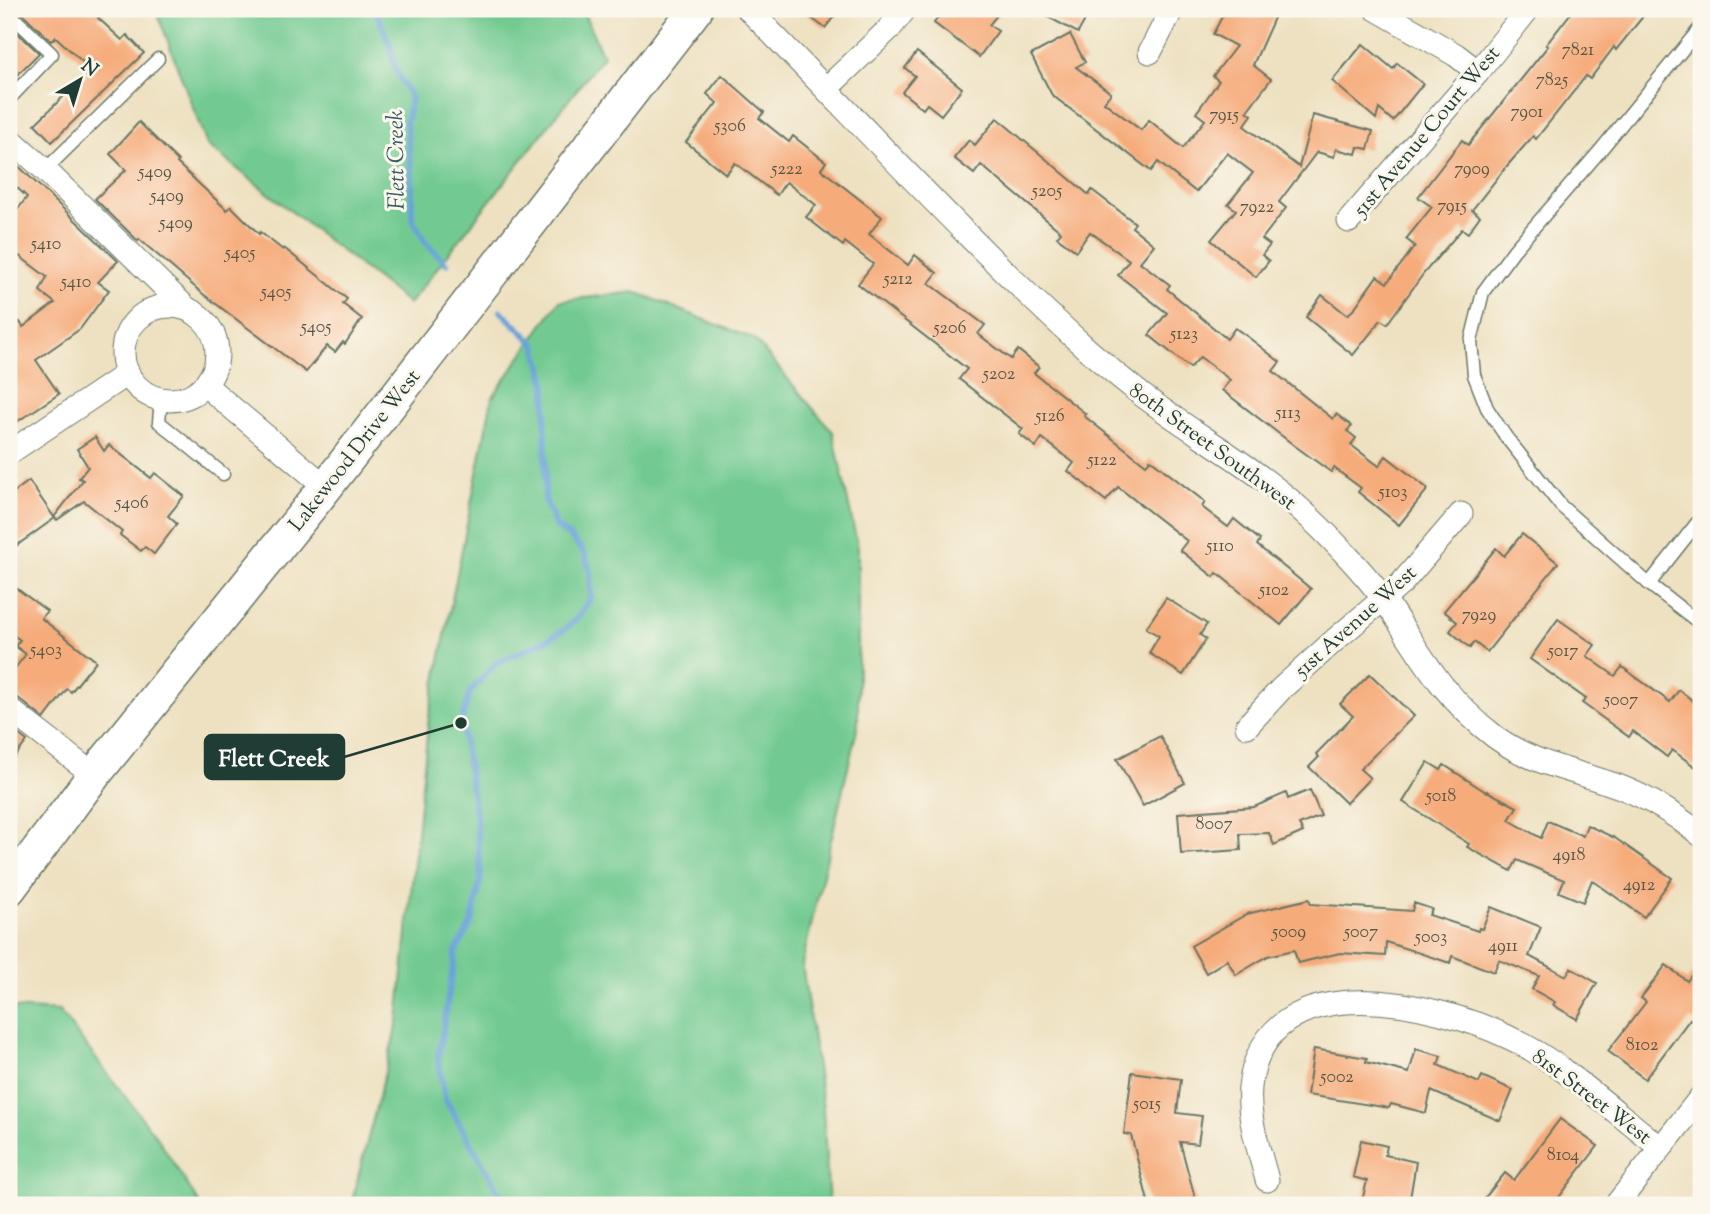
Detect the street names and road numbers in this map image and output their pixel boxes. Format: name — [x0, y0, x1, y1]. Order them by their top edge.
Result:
street label: 51st Avenue Court West — [1346, 40, 1508, 225]
street label: Lakewood Drive West — [283, 364, 429, 539]
street label: 80th Street Southwest — [1122, 377, 1302, 519]
street label: 51st Avenue West — [1288, 559, 1424, 686]
street label: 81st Street West — [1525, 1043, 1657, 1153]

